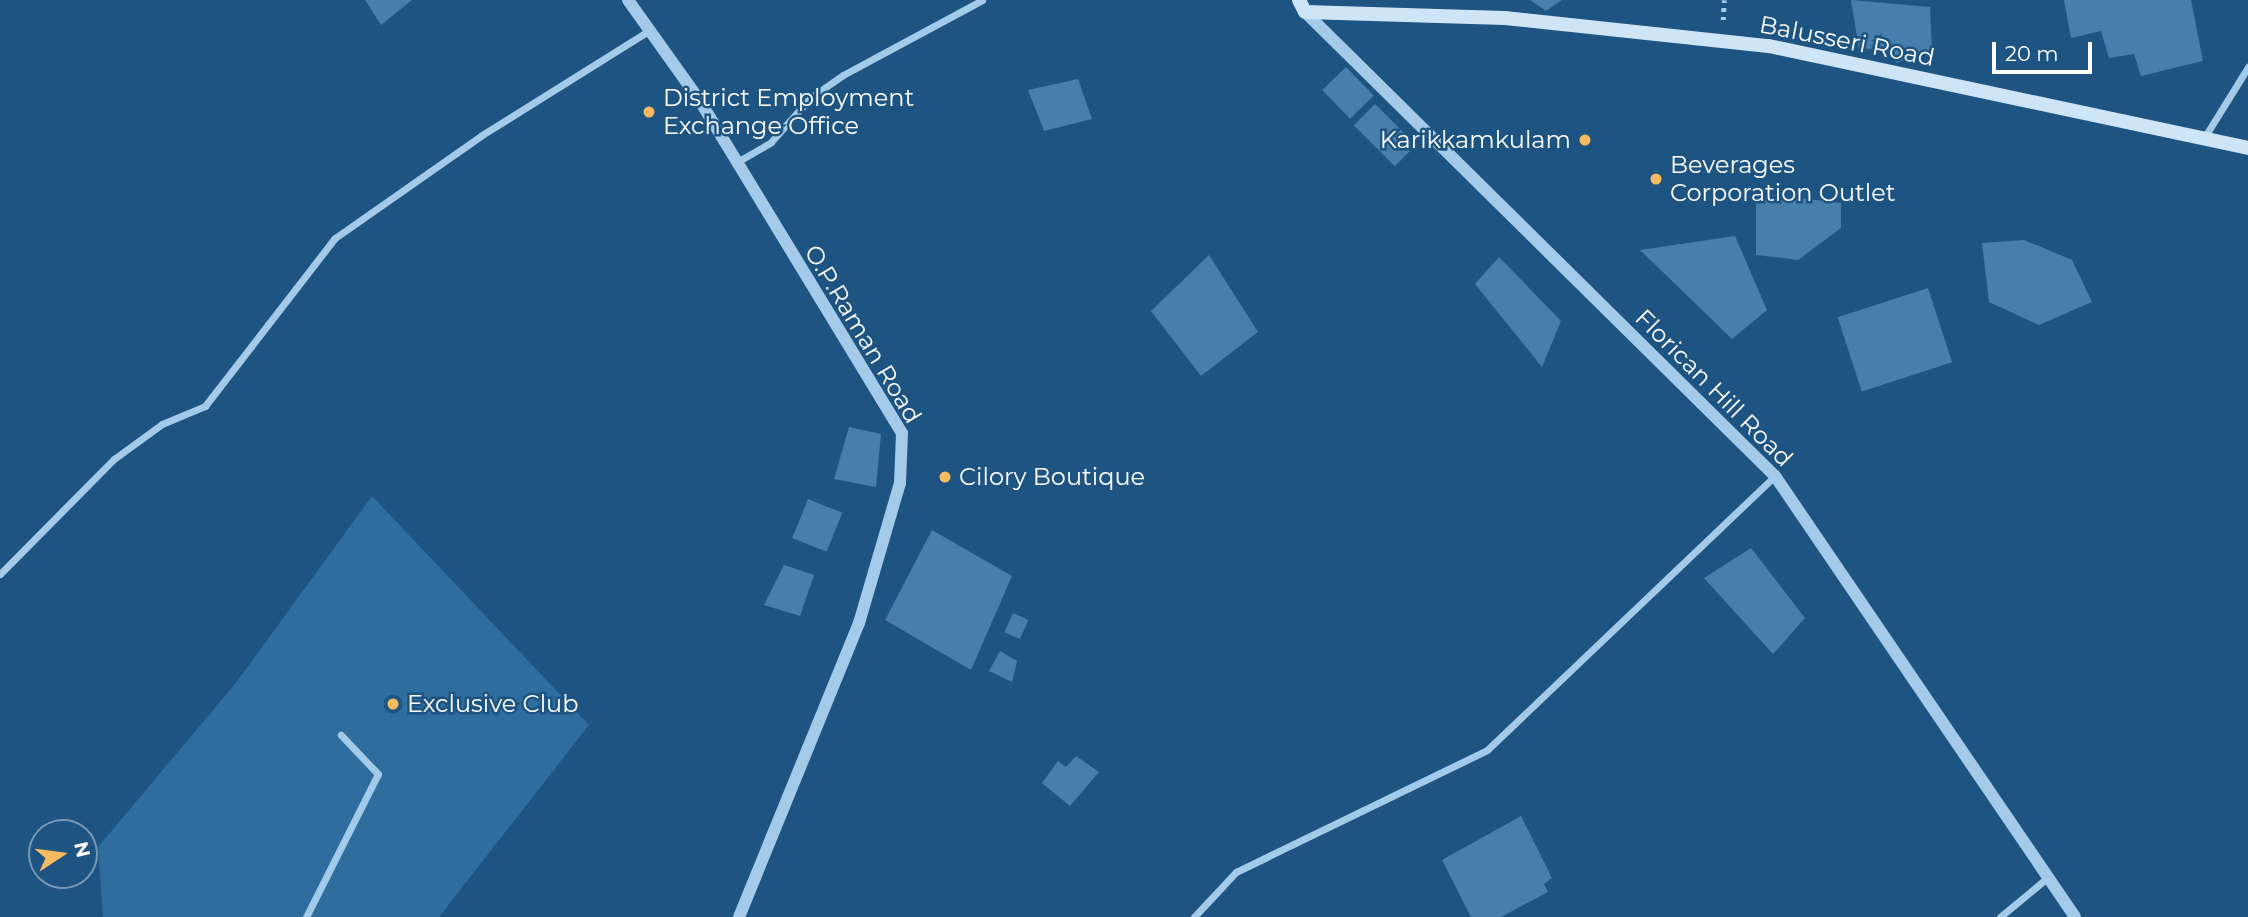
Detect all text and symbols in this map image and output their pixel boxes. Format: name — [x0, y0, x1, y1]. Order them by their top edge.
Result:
street label: Balusseri Road — [1757, 10, 1937, 72]
scale bar — [1996, 28, 2096, 72]
text: 20 m — [2005, 41, 2059, 66]
place label: District Employment Exchange Office — [663, 84, 914, 140]
marker: District Employment Exchange Office — [641, 104, 657, 120]
place label: Karikkamkulam — [1380, 126, 1571, 154]
marker: Karikkamkulam — [1577, 132, 1593, 148]
place label: Beverages Corporation Outlet — [1670, 151, 1896, 207]
marker: Beverages Corporation Outlet — [1648, 171, 1664, 187]
street label: O.P.Raman Road — [798, 240, 928, 428]
street label: Florican Hill Road — [1629, 303, 1799, 473]
place label: Cilory Boutique — [959, 463, 1145, 491]
marker: Cilory Boutique — [937, 469, 953, 485]
place label: Exclusive Club — [407, 690, 578, 718]
marker: Exclusive Club — [385, 696, 401, 712]
north arrow — [28, 819, 98, 889]
text: N — [69, 840, 95, 860]

